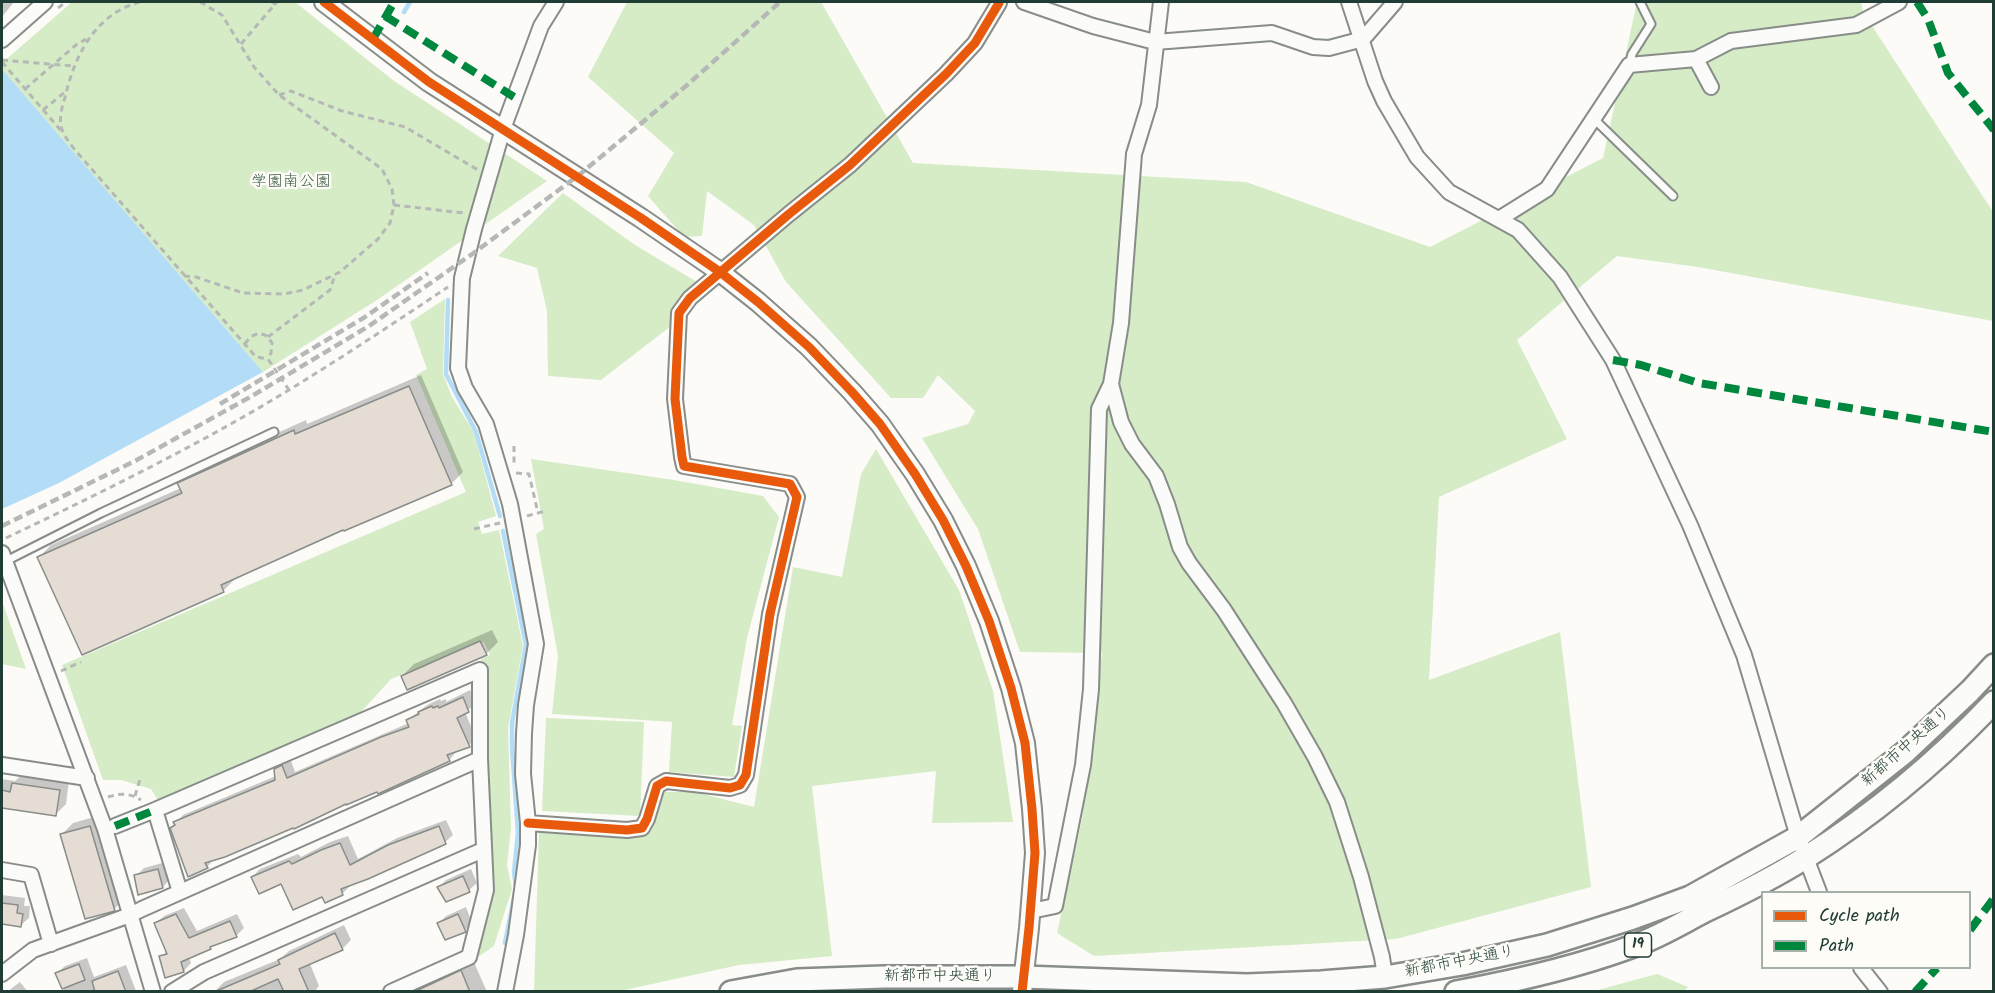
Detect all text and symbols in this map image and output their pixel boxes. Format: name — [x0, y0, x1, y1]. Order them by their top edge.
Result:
park label: 学園南公園 — [251, 173, 331, 193]
street label: 新都市中央通り — [1858, 704, 1956, 792]
legend — [1761, 891, 1971, 969]
text: Cycle path — [1819, 902, 1900, 931]
text: Path — [1819, 932, 1854, 961]
road number: 19 — [1624, 933, 1652, 957]
street label: 新都市中央通り — [1403, 943, 1517, 983]
street label: 新都市中央通り — [884, 967, 996, 987]

